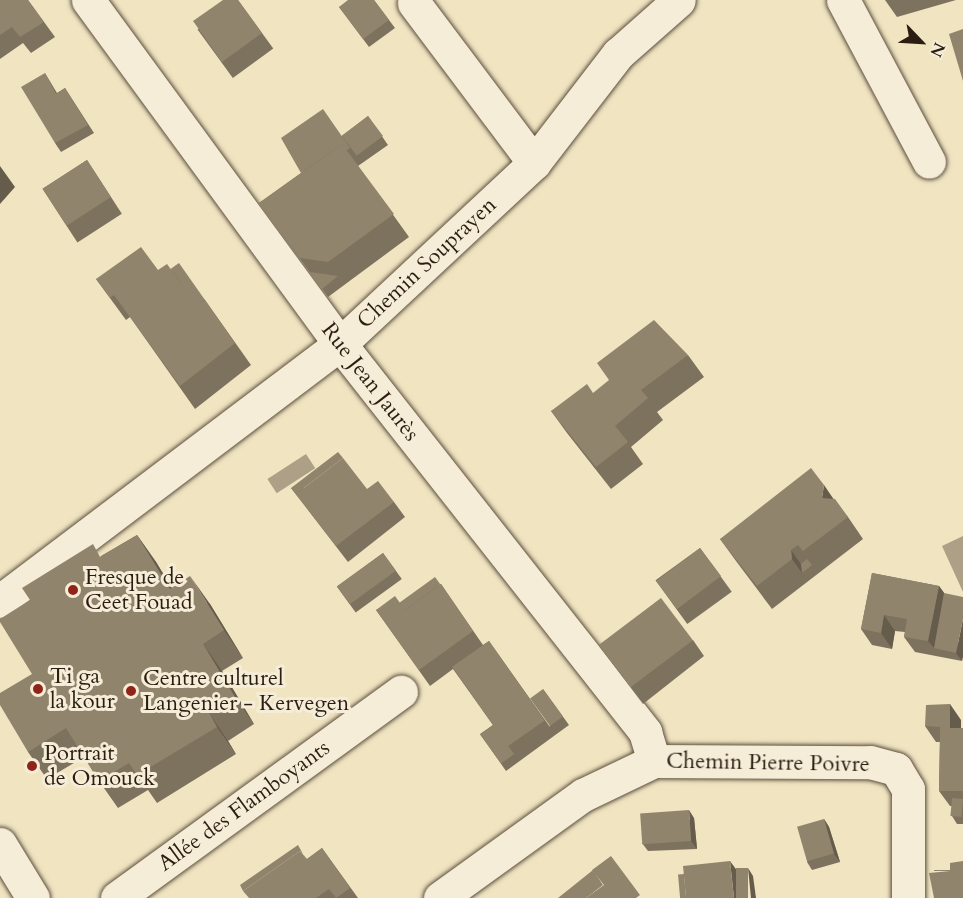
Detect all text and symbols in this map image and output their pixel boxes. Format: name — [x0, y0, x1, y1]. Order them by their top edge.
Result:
north arrow — [891, 12, 951, 72]
text: N — [924, 39, 950, 61]
street label: Chemin Souprayen — [352, 192, 502, 334]
street label: Rue Jean Jaurès — [316, 318, 424, 446]
place label: Fresque de Ceet Fouad — [85, 564, 192, 616]
marker: Fresque de Ceet Fouad — [66, 583, 80, 597]
place label: Ti ga la kour — [50, 663, 115, 714]
place label: Centre culturel Langenier - Kervegen — [143, 665, 349, 716]
marker: Ti ga la kour — [31, 682, 45, 696]
marker: Centre culturel Langenier - Kervegen — [124, 684, 138, 698]
street label: Allée des Flamboyants — [153, 735, 335, 877]
place label: Portrait de Omouck — [44, 740, 155, 792]
street label: Chemin Pierre Poivre — [666, 748, 870, 778]
marker: Portrait de Omouck — [25, 759, 39, 773]

